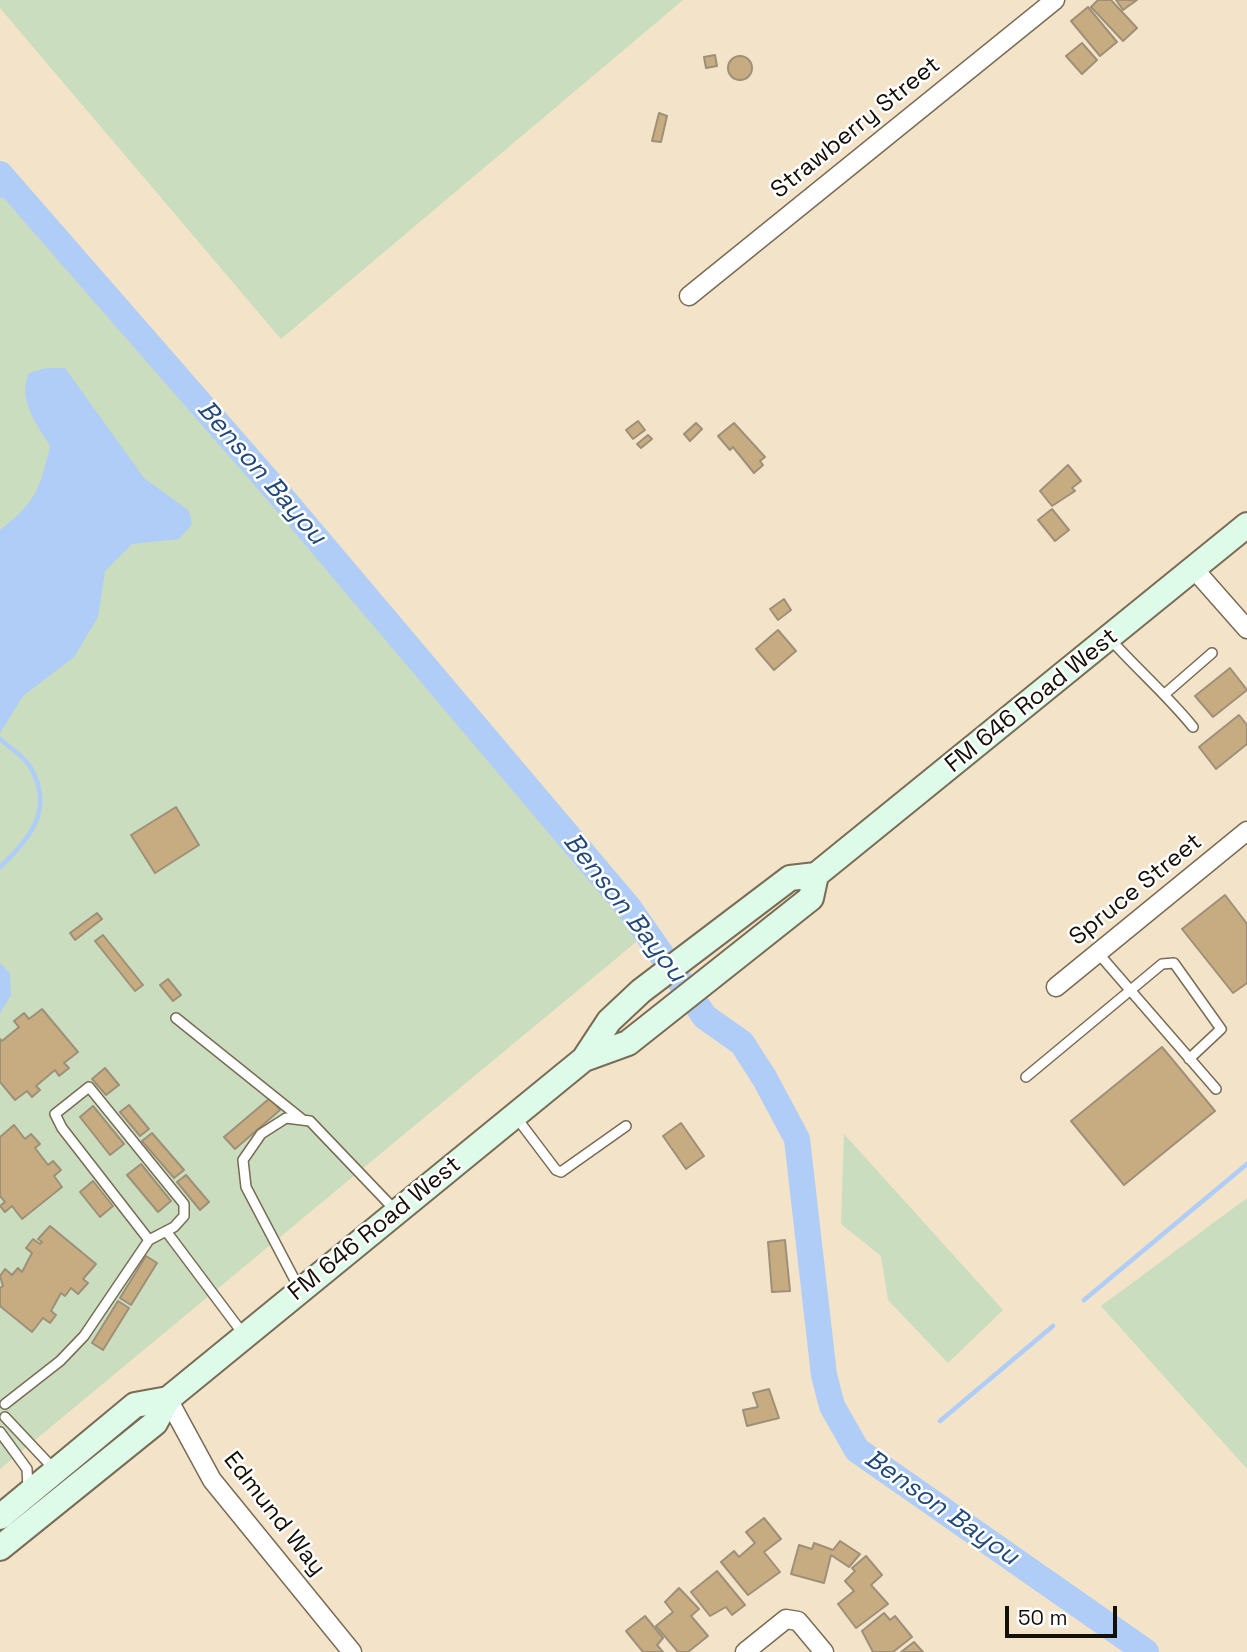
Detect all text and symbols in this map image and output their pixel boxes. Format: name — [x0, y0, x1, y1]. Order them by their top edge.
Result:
street label: Strawberry Street — [766, 51, 946, 205]
water label: Benson Bayou — [190, 395, 332, 551]
street label: FM 646 Road West — [940, 623, 1124, 779]
water label: Benson Bayou — [556, 827, 692, 989]
street label: Spruce Street — [1064, 828, 1208, 952]
street label: FM 646 Road West — [283, 1151, 467, 1307]
water label: Benson Bayou — [858, 1443, 1024, 1573]
street label: Edmund Way — [217, 1446, 331, 1582]
scale bar — [1009, 1592, 1121, 1636]
text: 50 m — [1018, 1604, 1068, 1631]

